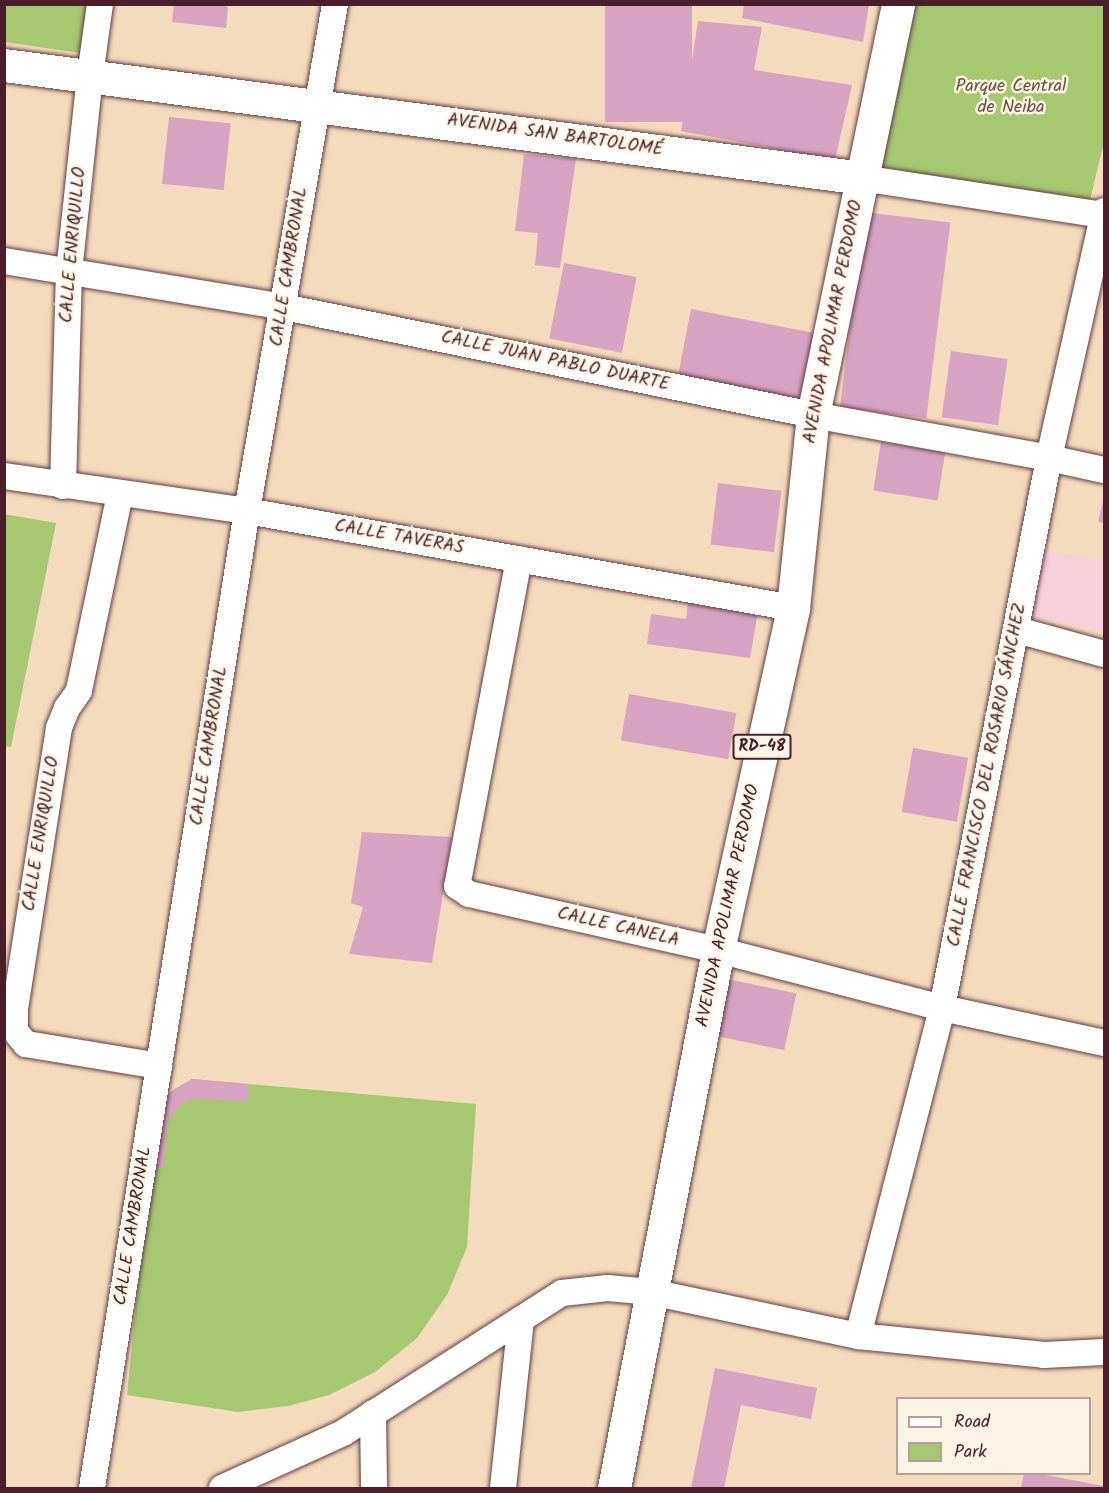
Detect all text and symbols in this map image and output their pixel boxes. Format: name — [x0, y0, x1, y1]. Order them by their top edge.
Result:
park label: Parque Central de Neiba — [956, 77, 1066, 119]
street label: AVENIDA SAN BARTOLOMÉ — [446, 110, 664, 162]
street label: CALLE ENRIQUILLO — [56, 166, 92, 324]
street label: CALLE CAMBRONAL — [267, 186, 313, 348]
street label: AVENIDA APOLIMAR PERDOMO — [800, 199, 868, 445]
street label: CALLE JUAN PABLO DUARTE — [439, 327, 671, 397]
street label: CALLE TAVERAS — [333, 516, 465, 560]
street label: CALLE FRANCISCO DEL ROSARIO SÁNCHEZ — [944, 601, 1032, 949]
street label: CALLE CAMBRONAL — [187, 665, 233, 827]
road number: RD-48 — [732, 734, 792, 760]
street label: CALLE ENRIQUILLO — [19, 755, 65, 913]
street label: AVENIDA APOLIMAR PERDOMO — [693, 783, 765, 1029]
street label: CALLE CANELA — [555, 903, 681, 953]
street label: CALLE CAMBRONAL — [111, 1145, 157, 1307]
legend — [896, 1397, 1091, 1475]
text: Road — [954, 1408, 990, 1437]
text: Park — [954, 1438, 987, 1467]

